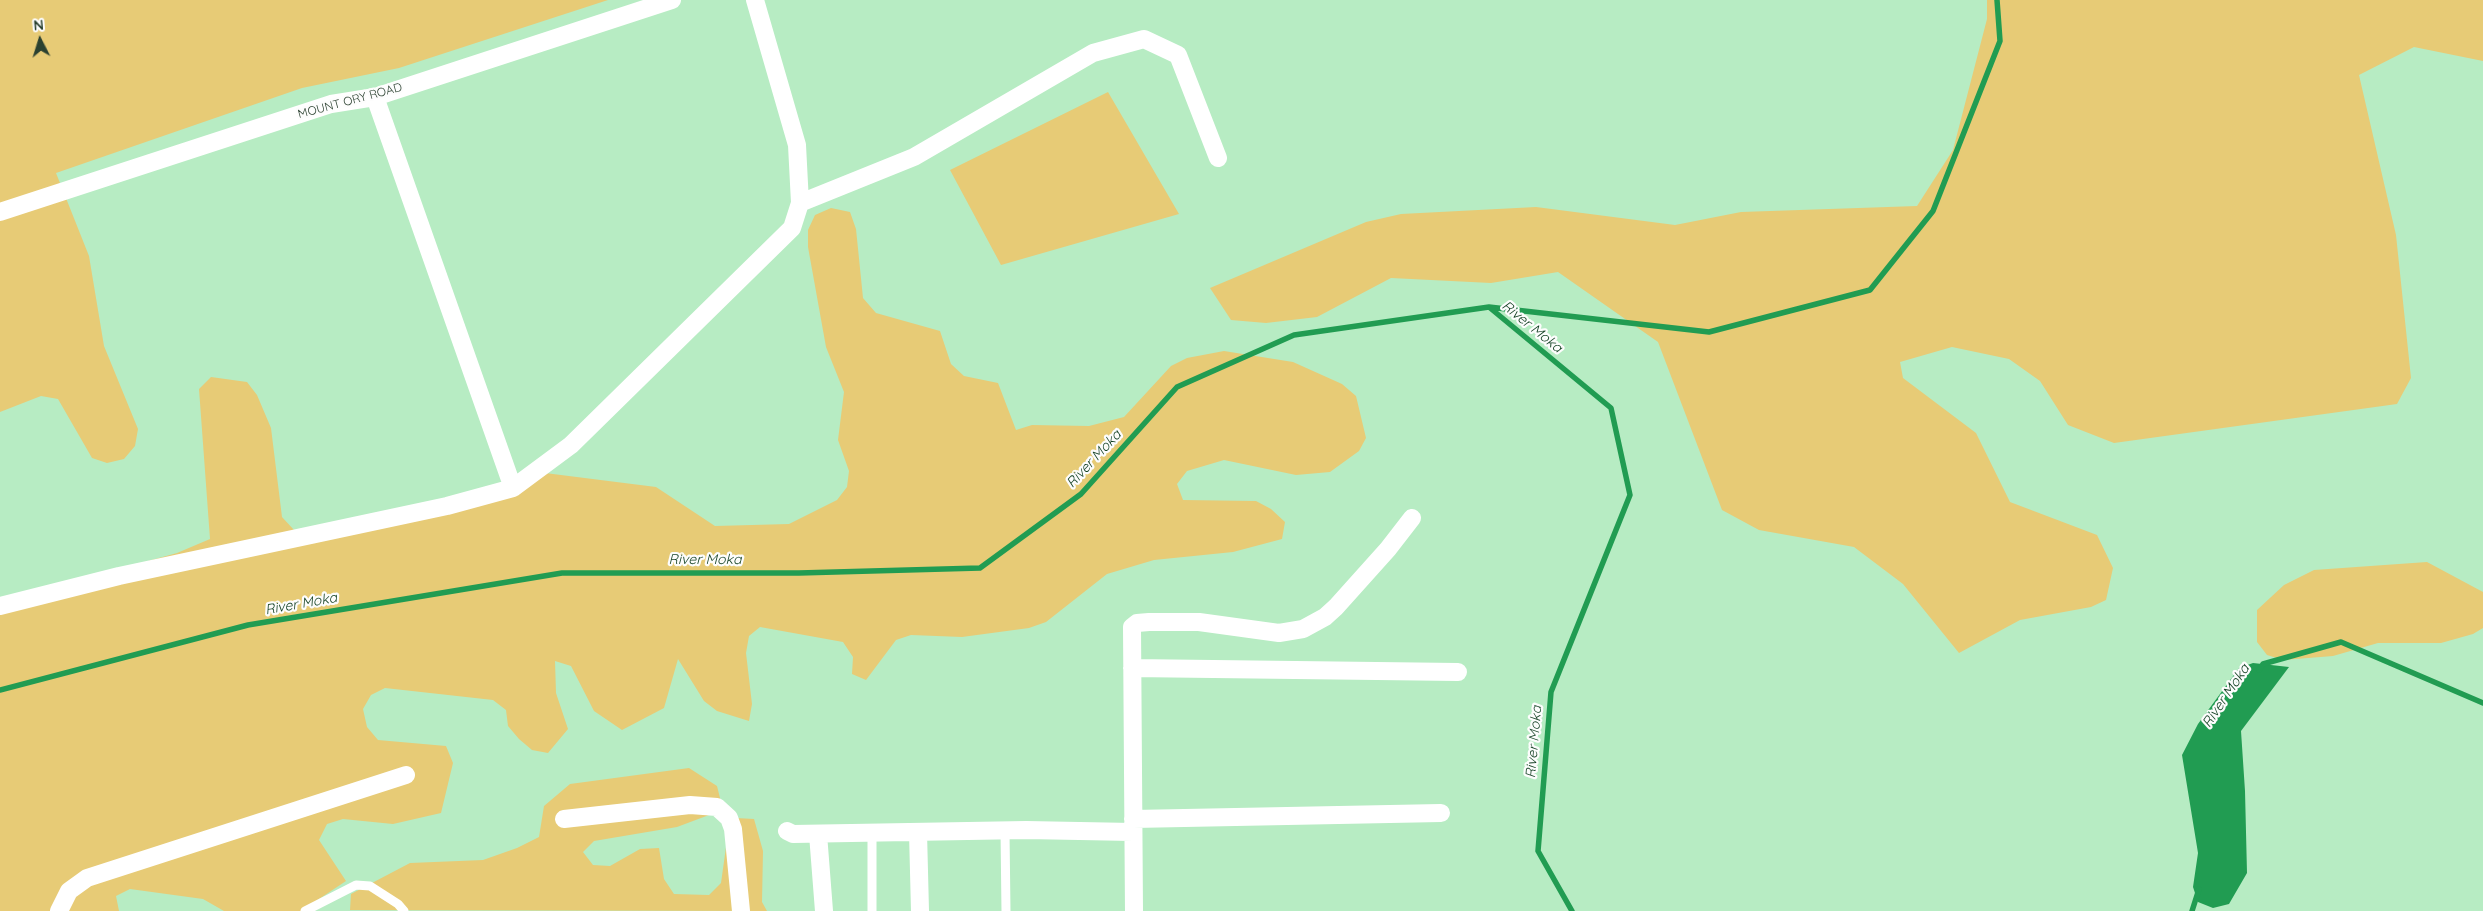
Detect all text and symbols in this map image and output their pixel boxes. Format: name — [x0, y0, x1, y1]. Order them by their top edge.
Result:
north arrow — [15, 15, 65, 65]
text: N — [33, 16, 45, 34]
street label: MOUNT ORY ROAD — [296, 80, 404, 122]
water label: River Moka — [1498, 298, 1566, 356]
water label: River Moka — [1063, 427, 1125, 491]
water label: River Moka — [669, 552, 741, 568]
water label: River Moka — [264, 589, 338, 619]
water label: River Moka — [2199, 661, 2253, 731]
water label: River Moka — [1522, 705, 1546, 779]

